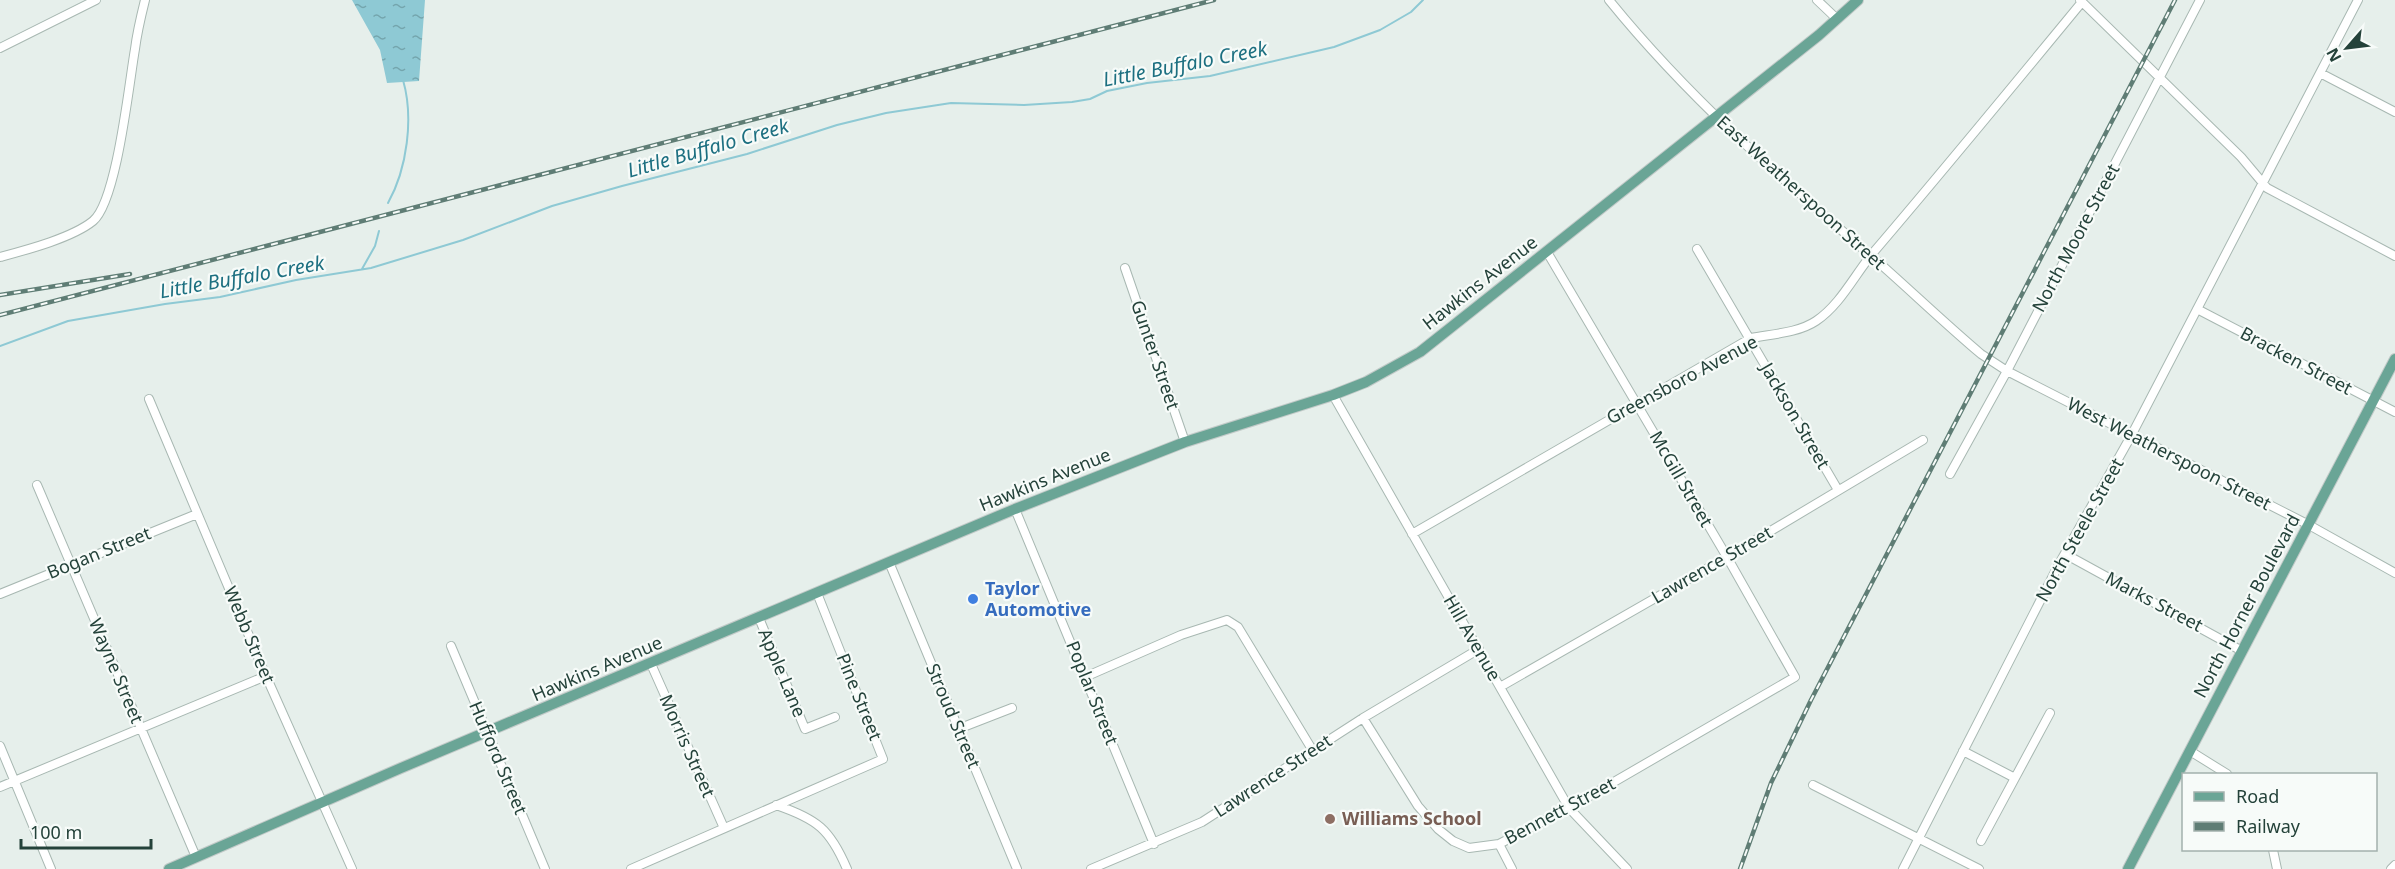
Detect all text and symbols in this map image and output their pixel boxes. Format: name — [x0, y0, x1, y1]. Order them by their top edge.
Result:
north arrow — [2317, 18, 2377, 78]
water label: Little Buffalo Creek — [1100, 34, 1270, 93]
text: N — [2321, 44, 2347, 66]
street label: East Weatherspoon Street — [1712, 110, 1892, 275]
water label: Little Buffalo Creek — [624, 111, 793, 183]
street label: North Moore Street — [2026, 159, 2125, 316]
street label: Hawkins Avenue — [1417, 230, 1542, 335]
water label: Little Buffalo Creek — [157, 249, 327, 304]
street label: Gunter Street — [1126, 297, 1186, 413]
street label: Bracken Street — [2236, 321, 2357, 400]
street label: Greensboro Avenue — [1602, 329, 1761, 429]
street label: Jackson Street — [1755, 356, 1836, 473]
street label: West Weatherspoon Street — [2063, 391, 2276, 515]
street label: McGill Street — [1645, 426, 1719, 531]
street label: Hawkins Avenue — [975, 442, 1114, 516]
street label: North Steele Street — [2030, 453, 2129, 606]
street label: North Horner Boulevard — [2187, 509, 2305, 702]
street label: Bogan Street — [43, 520, 154, 584]
street label: Lawrence Street — [1647, 520, 1777, 608]
street label: Marks Street — [2102, 565, 2208, 637]
place label: Taylor Automotive — [985, 576, 1091, 621]
street label: Webb Street — [219, 582, 281, 687]
street label: Hill Avenue — [1439, 590, 1507, 685]
marker: Taylor Automotive — [966, 592, 980, 606]
street label: Wayne Street — [84, 614, 150, 727]
street label: Apple Lane — [754, 625, 812, 721]
street label: Hawkins Avenue — [528, 630, 665, 706]
street label: Poplar Street — [1061, 637, 1125, 749]
street label: Pine Street — [832, 650, 888, 744]
street label: Stroud Street — [921, 660, 987, 772]
street label: Morris Street — [655, 690, 722, 801]
street label: Hufford Street — [464, 697, 534, 818]
street label: Lawrence Street — [1209, 728, 1336, 822]
street label: Bennett Street — [1500, 771, 1620, 849]
legend — [2182, 773, 2377, 851]
text: Road — [2236, 784, 2279, 808]
place label: Williams School — [1342, 806, 1482, 830]
scale bar — [21, 812, 152, 850]
marker: Williams School — [1323, 812, 1337, 826]
text: Railway — [2236, 814, 2301, 838]
text: 100 m — [30, 820, 82, 844]

